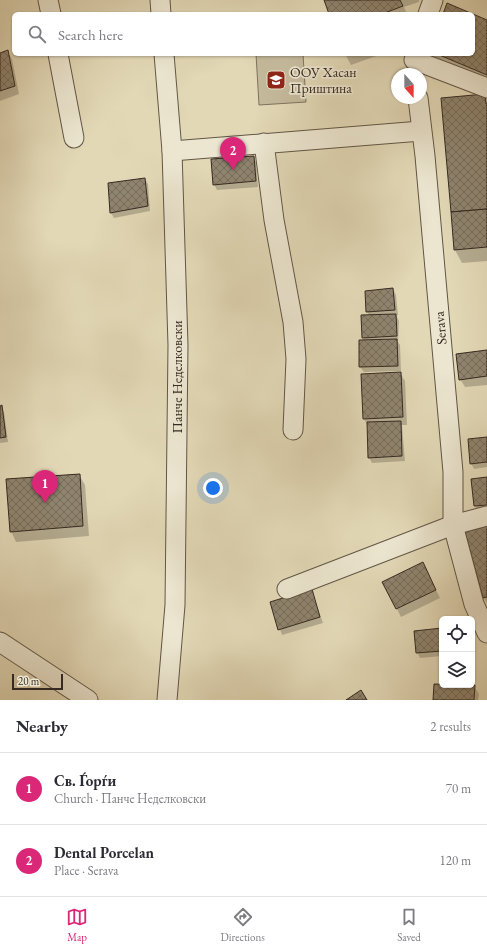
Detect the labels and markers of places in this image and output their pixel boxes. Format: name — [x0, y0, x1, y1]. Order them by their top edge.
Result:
place label: ООУ Хасан Приштина — [290, 63, 357, 97]
school or university icon: ООУ Хасан Приштина — [265, 69, 287, 91]
pin: 2 — [220, 137, 246, 170]
pin: 1 — [32, 470, 58, 503]

